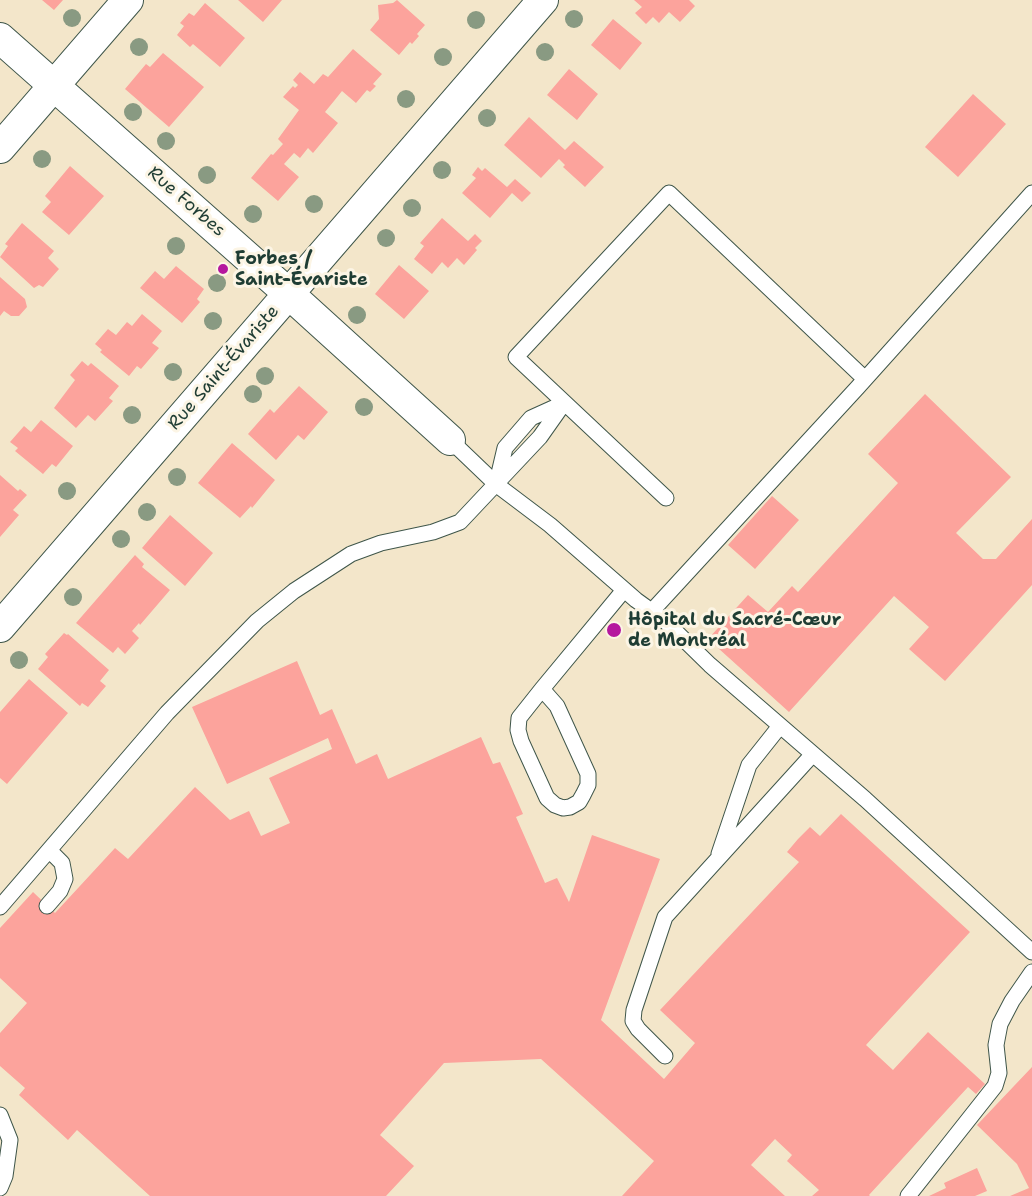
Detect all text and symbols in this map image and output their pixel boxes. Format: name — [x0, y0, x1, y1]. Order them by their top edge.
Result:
street label: Rue Forbes — [143, 162, 229, 242]
place label: Forbes / Saint-Évariste — [235, 248, 368, 290]
marker: Forbes / Saint-Évariste — [216, 262, 230, 276]
street label: Rue Saint-Évariste — [164, 301, 284, 435]
place label: Hôpital du Sacré-Cœur de Montréal — [628, 609, 841, 652]
marker: Hôpital du Sacré-Cœur de Montréal — [605, 621, 623, 639]

